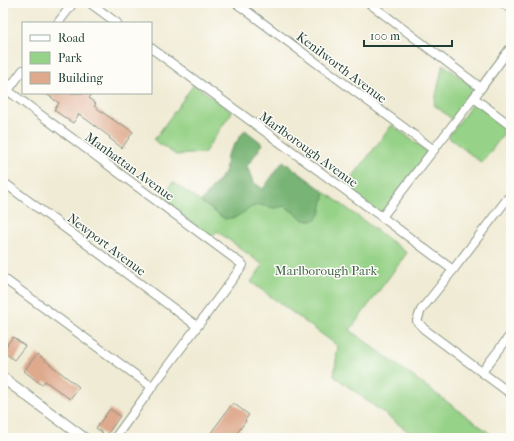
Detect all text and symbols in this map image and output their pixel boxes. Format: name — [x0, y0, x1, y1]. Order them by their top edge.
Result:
legend — [22, 22, 152, 94]
scale bar — [364, 22, 452, 48]
street label: Kenilworth Avenue — [294, 29, 390, 106]
text: 100 m — [370, 29, 400, 43]
text: Road — [58, 31, 85, 45]
text: Park — [58, 51, 83, 65]
text: Building — [58, 71, 103, 85]
street label: Marlborough Avenue — [256, 109, 361, 191]
street label: Manhattan Avenue — [82, 129, 178, 204]
street label: Newport Avenue — [65, 210, 149, 279]
park label: Marlborough Park — [275, 263, 377, 278]

